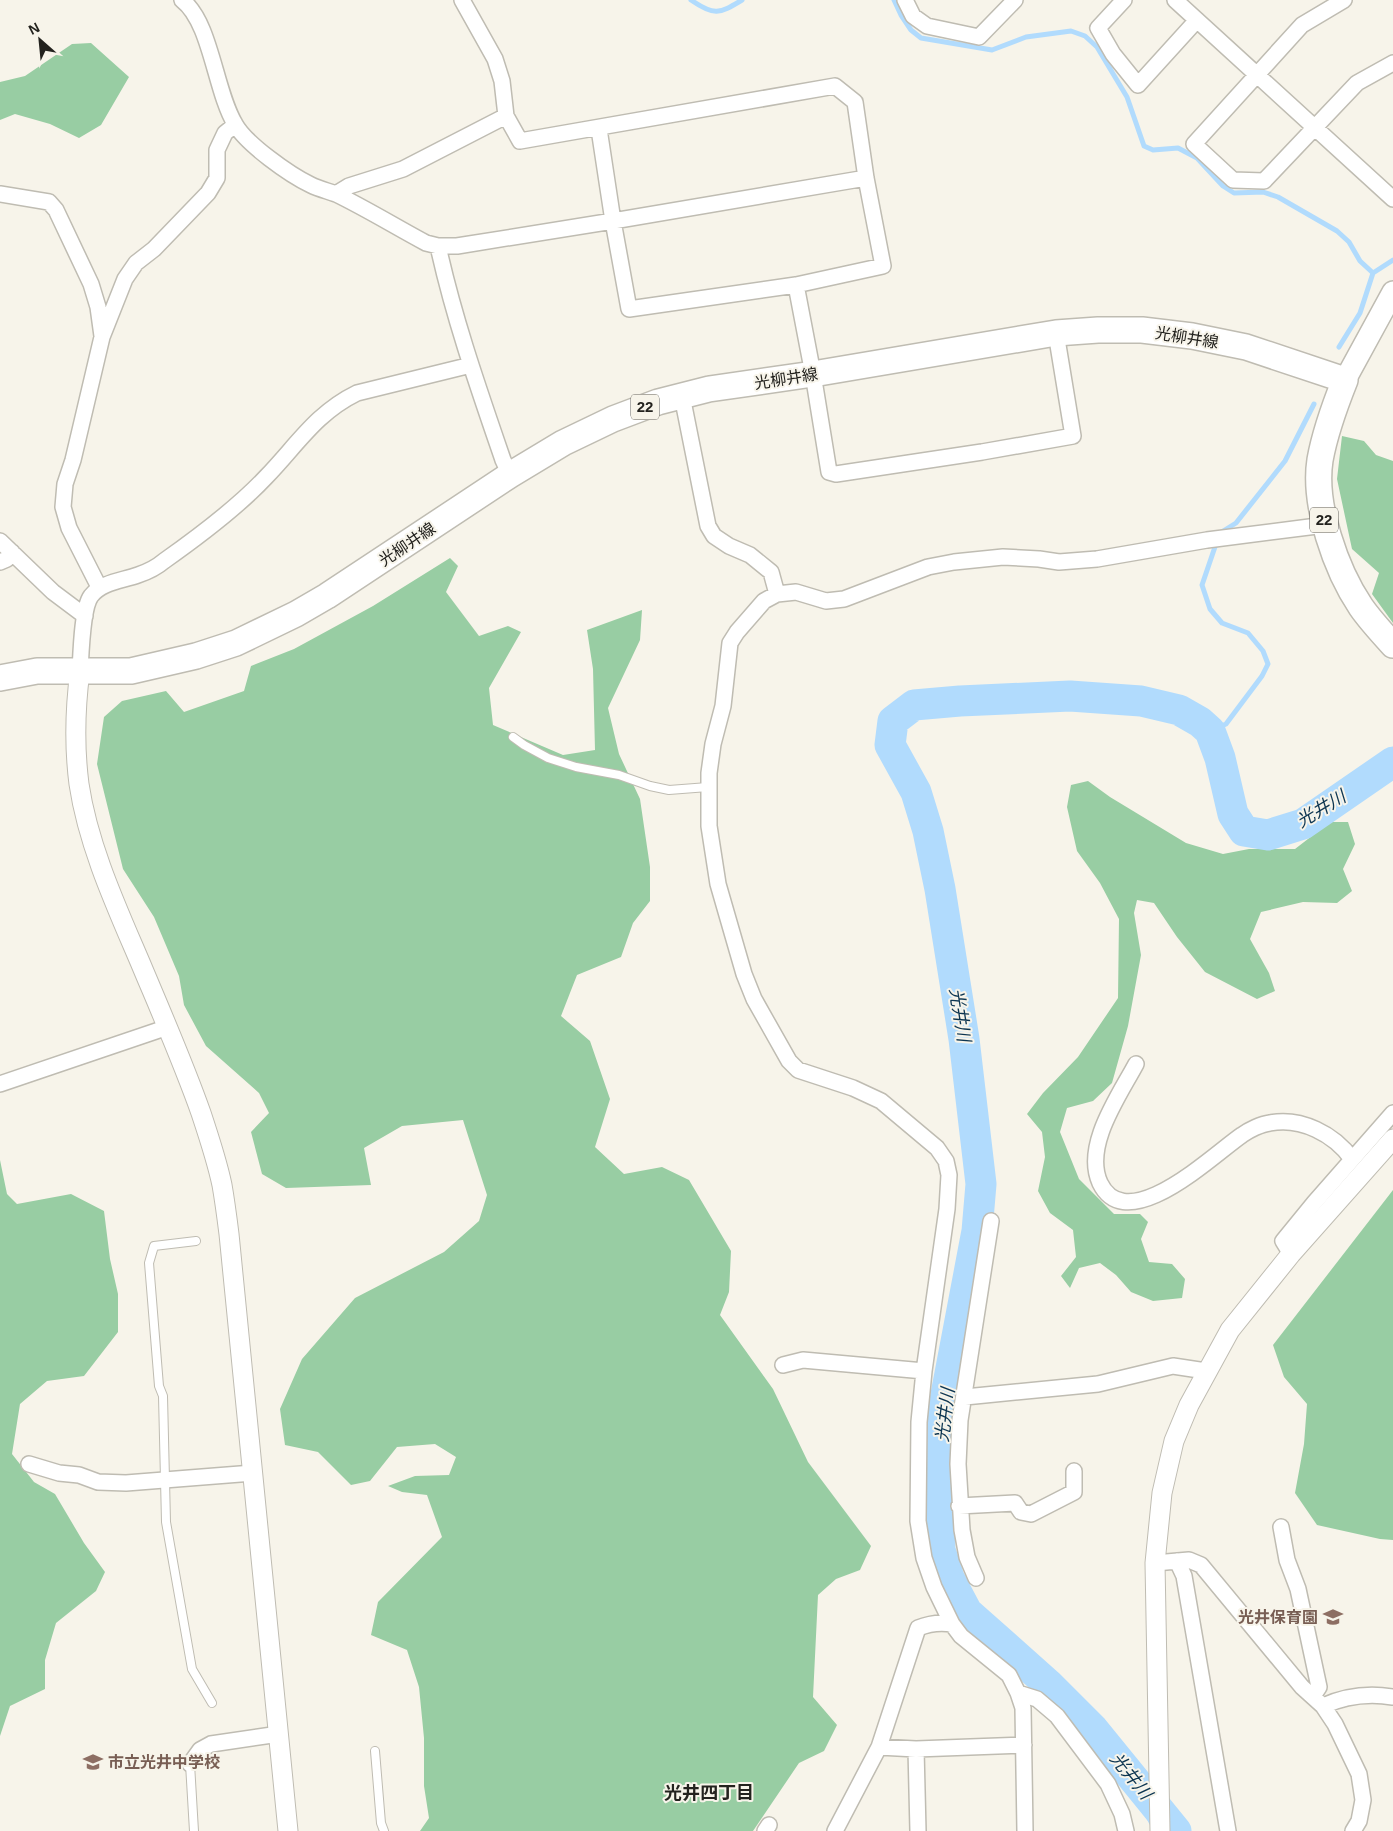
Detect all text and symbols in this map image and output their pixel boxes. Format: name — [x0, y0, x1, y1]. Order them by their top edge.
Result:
north arrow — [15, 15, 65, 65]
text: N — [26, 19, 42, 38]
street label: 光柳井線 — [1154, 324, 1220, 351]
street label: 光柳井線 — [753, 365, 819, 392]
road number: 22 — [631, 394, 659, 420]
road number: 22 — [1310, 508, 1338, 532]
street label: 光柳井線 — [376, 519, 439, 569]
water label: 光井川 — [1293, 785, 1351, 831]
water label: 光井川 — [946, 987, 974, 1045]
water label: 光井川 — [932, 1385, 958, 1443]
school or university icon: 光井保育園 — [1322, 1606, 1344, 1628]
place label: 光井保育園 — [1238, 1608, 1318, 1626]
water label: 光井川 — [1106, 1749, 1157, 1805]
school or university icon: 市立光井中学校 — [82, 1751, 104, 1773]
place label: 市立光井中学校 — [108, 1753, 220, 1771]
district label: 光井四丁目 — [664, 1783, 754, 1803]

